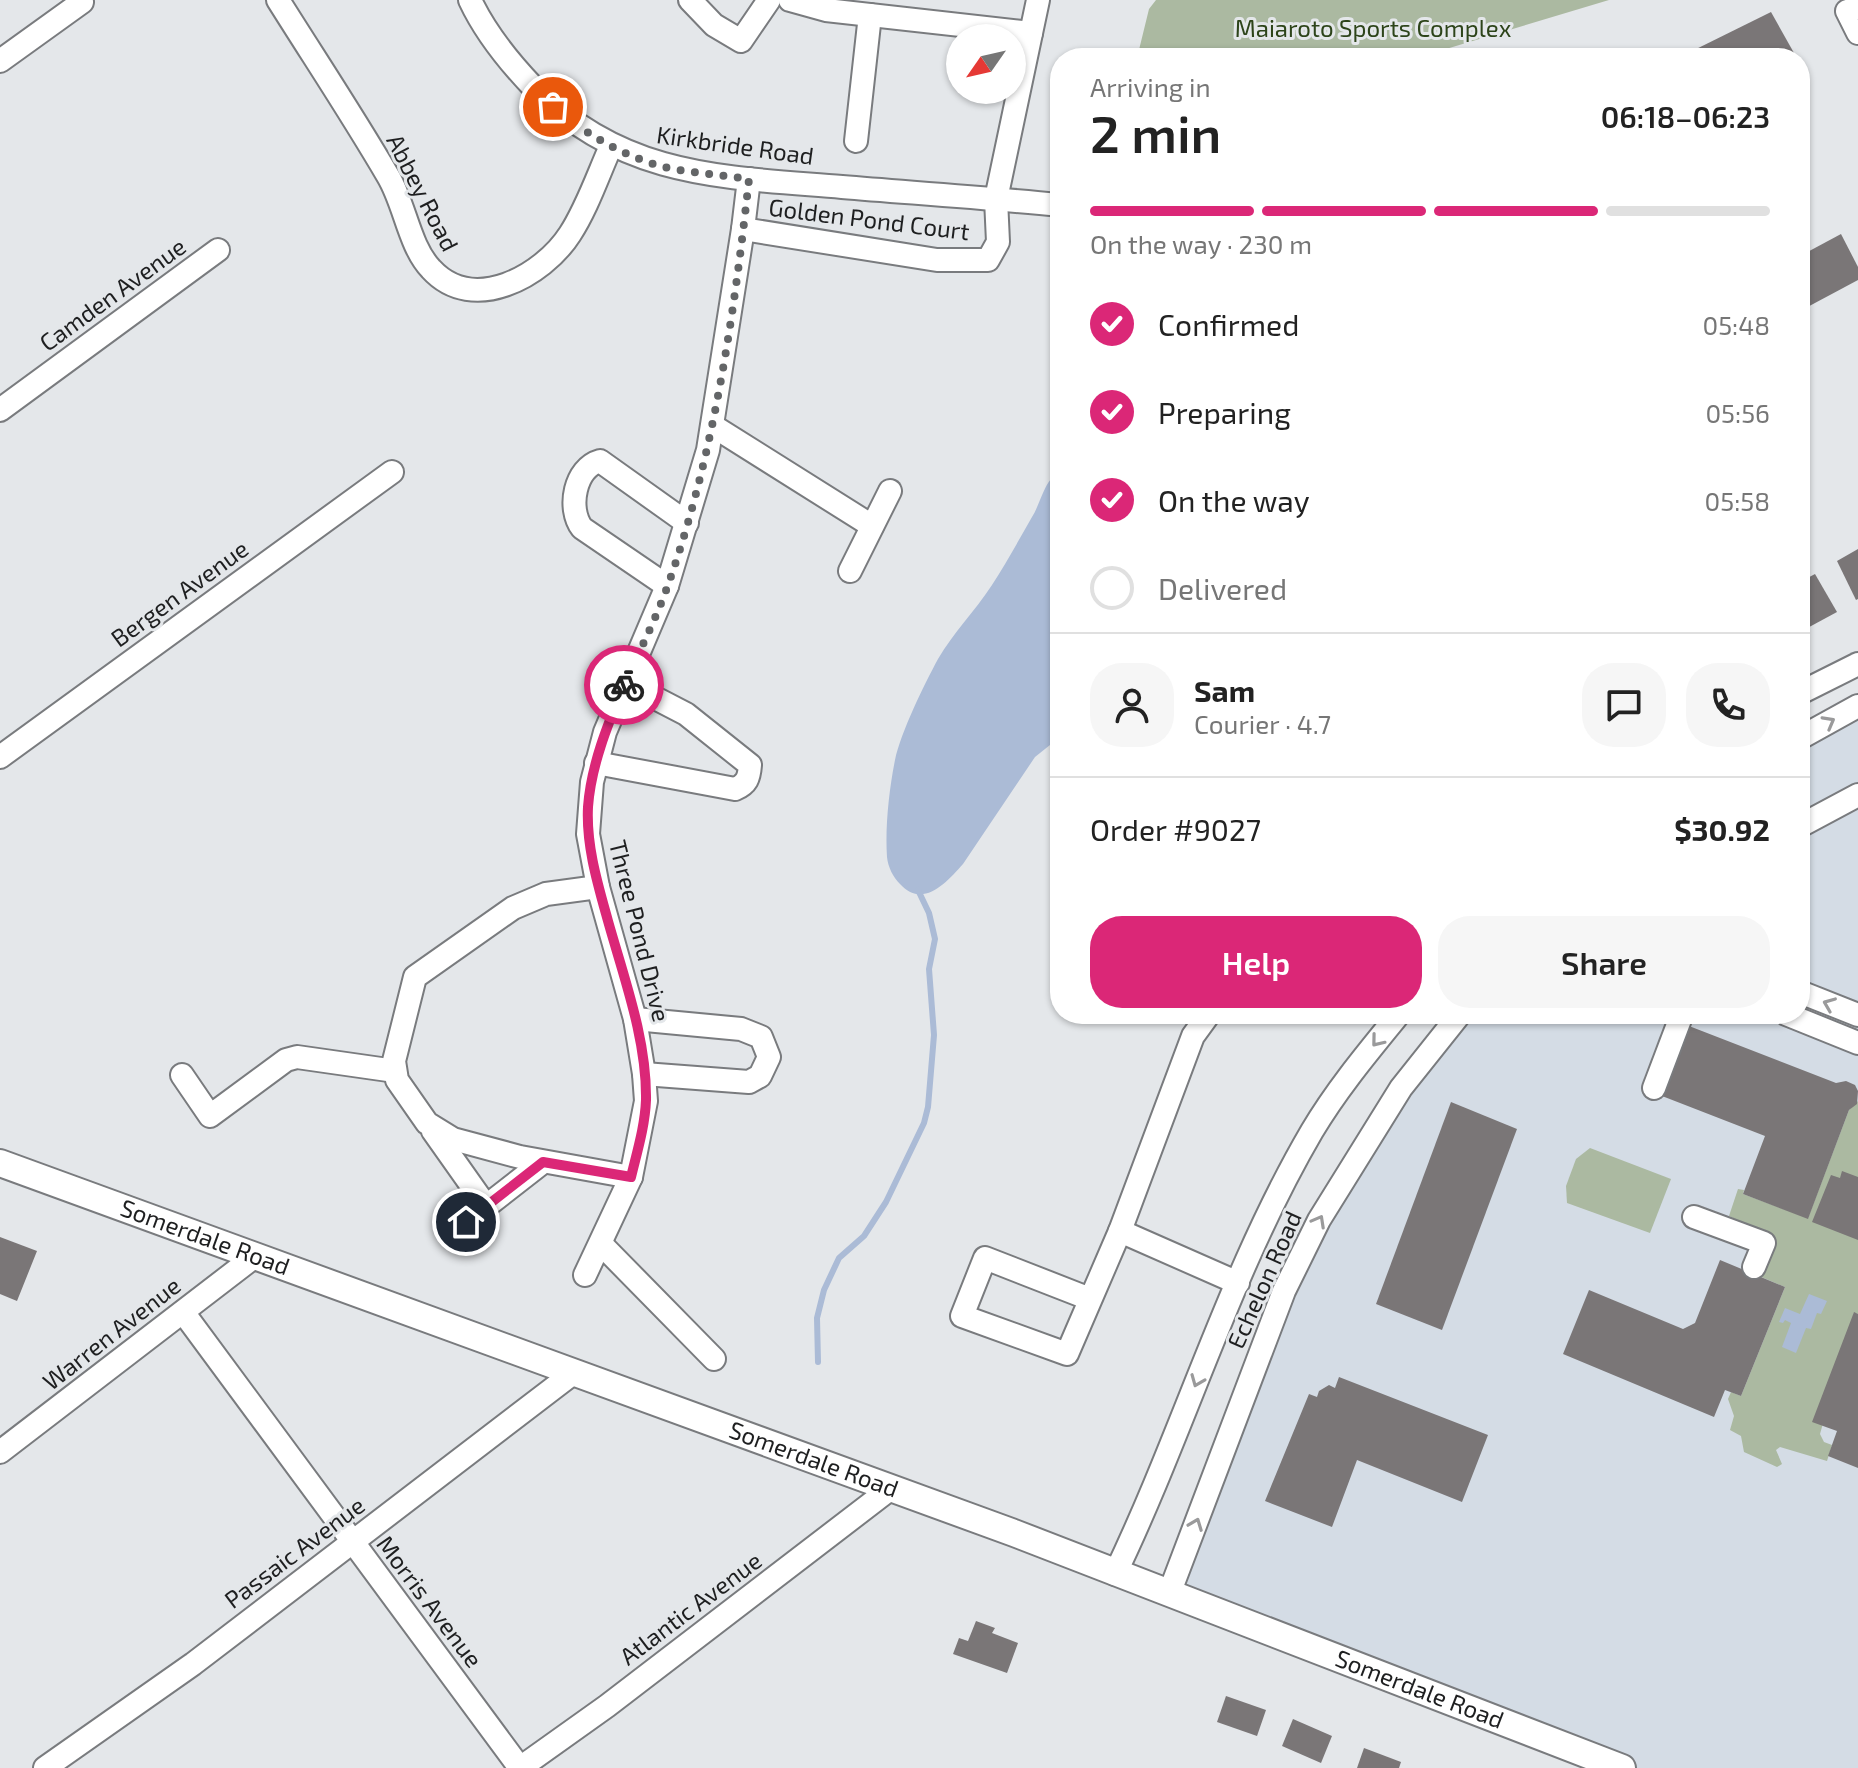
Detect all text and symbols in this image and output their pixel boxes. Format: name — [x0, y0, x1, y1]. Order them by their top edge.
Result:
park label: Maiaroto Sports Complex — [1235, 13, 1512, 42]
north arrow — [946, 24, 1026, 104]
map controls — [946, 24, 1026, 104]
text: Arriving in — [1090, 71, 1211, 102]
pin — [519, 73, 587, 141]
icon: bag — [531, 85, 575, 129]
text: 06:18–06:23 — [1601, 98, 1770, 134]
text: 2 min — [1090, 101, 1221, 163]
street label: Kirkbride Road — [655, 119, 816, 170]
street label: Abbey Road — [381, 129, 465, 256]
street label: Golden Pond Court — [767, 192, 971, 245]
text: On the way · 230 m — [1090, 228, 1312, 259]
street label: Camden Avenue — [33, 231, 191, 357]
icon: check — [1090, 302, 1134, 346]
text: Confirmed — [1158, 306, 1299, 342]
text: 05:48 — [1702, 309, 1770, 340]
icon: check — [1090, 390, 1134, 434]
text: Preparing — [1158, 394, 1291, 430]
text: 05:56 — [1705, 397, 1770, 428]
icon: check — [1090, 478, 1134, 522]
text: On the way — [1158, 482, 1310, 518]
text: 05:58 — [1705, 485, 1770, 516]
street label: Bergen Avenue — [105, 533, 253, 652]
text: Delivered — [1158, 570, 1287, 606]
courier — [584, 645, 664, 725]
icon: bike — [602, 663, 646, 707]
button: person — [1090, 663, 1174, 747]
button: chat — [1582, 663, 1666, 747]
button: phone — [1686, 663, 1770, 747]
text: Sam — [1194, 672, 1255, 708]
text: Courier · 4.7 — [1194, 708, 1331, 739]
one-way arrow — [1820, 716, 1835, 732]
text: Order #9027 — [1090, 811, 1261, 847]
text: $30.92 — [1674, 811, 1770, 847]
street label: Three Pond Drive — [604, 837, 677, 1024]
button: Help — [1090, 916, 1422, 1008]
button: Share — [1438, 916, 1770, 1008]
one-way arrow — [1823, 997, 1837, 1014]
one-way arrow — [1372, 1032, 1386, 1047]
pin — [432, 1188, 500, 1256]
street label: Somerdale Road — [117, 1192, 294, 1280]
icon: home — [444, 1200, 488, 1244]
street label: Echelon Road — [1220, 1206, 1307, 1353]
one-way arrow — [1309, 1215, 1324, 1230]
street label: Warren Avenue — [37, 1270, 186, 1396]
one-way arrow — [1190, 1373, 1207, 1387]
street label: Somerdale Road — [725, 1414, 903, 1503]
street label: Passaic Avenue — [218, 1490, 370, 1614]
one-way arrow — [1186, 1518, 1203, 1532]
street label: Morris Avenue — [371, 1530, 489, 1673]
street label: Atlantic Avenue — [613, 1545, 767, 1671]
street label: Somerdale Road — [1332, 1643, 1508, 1734]

